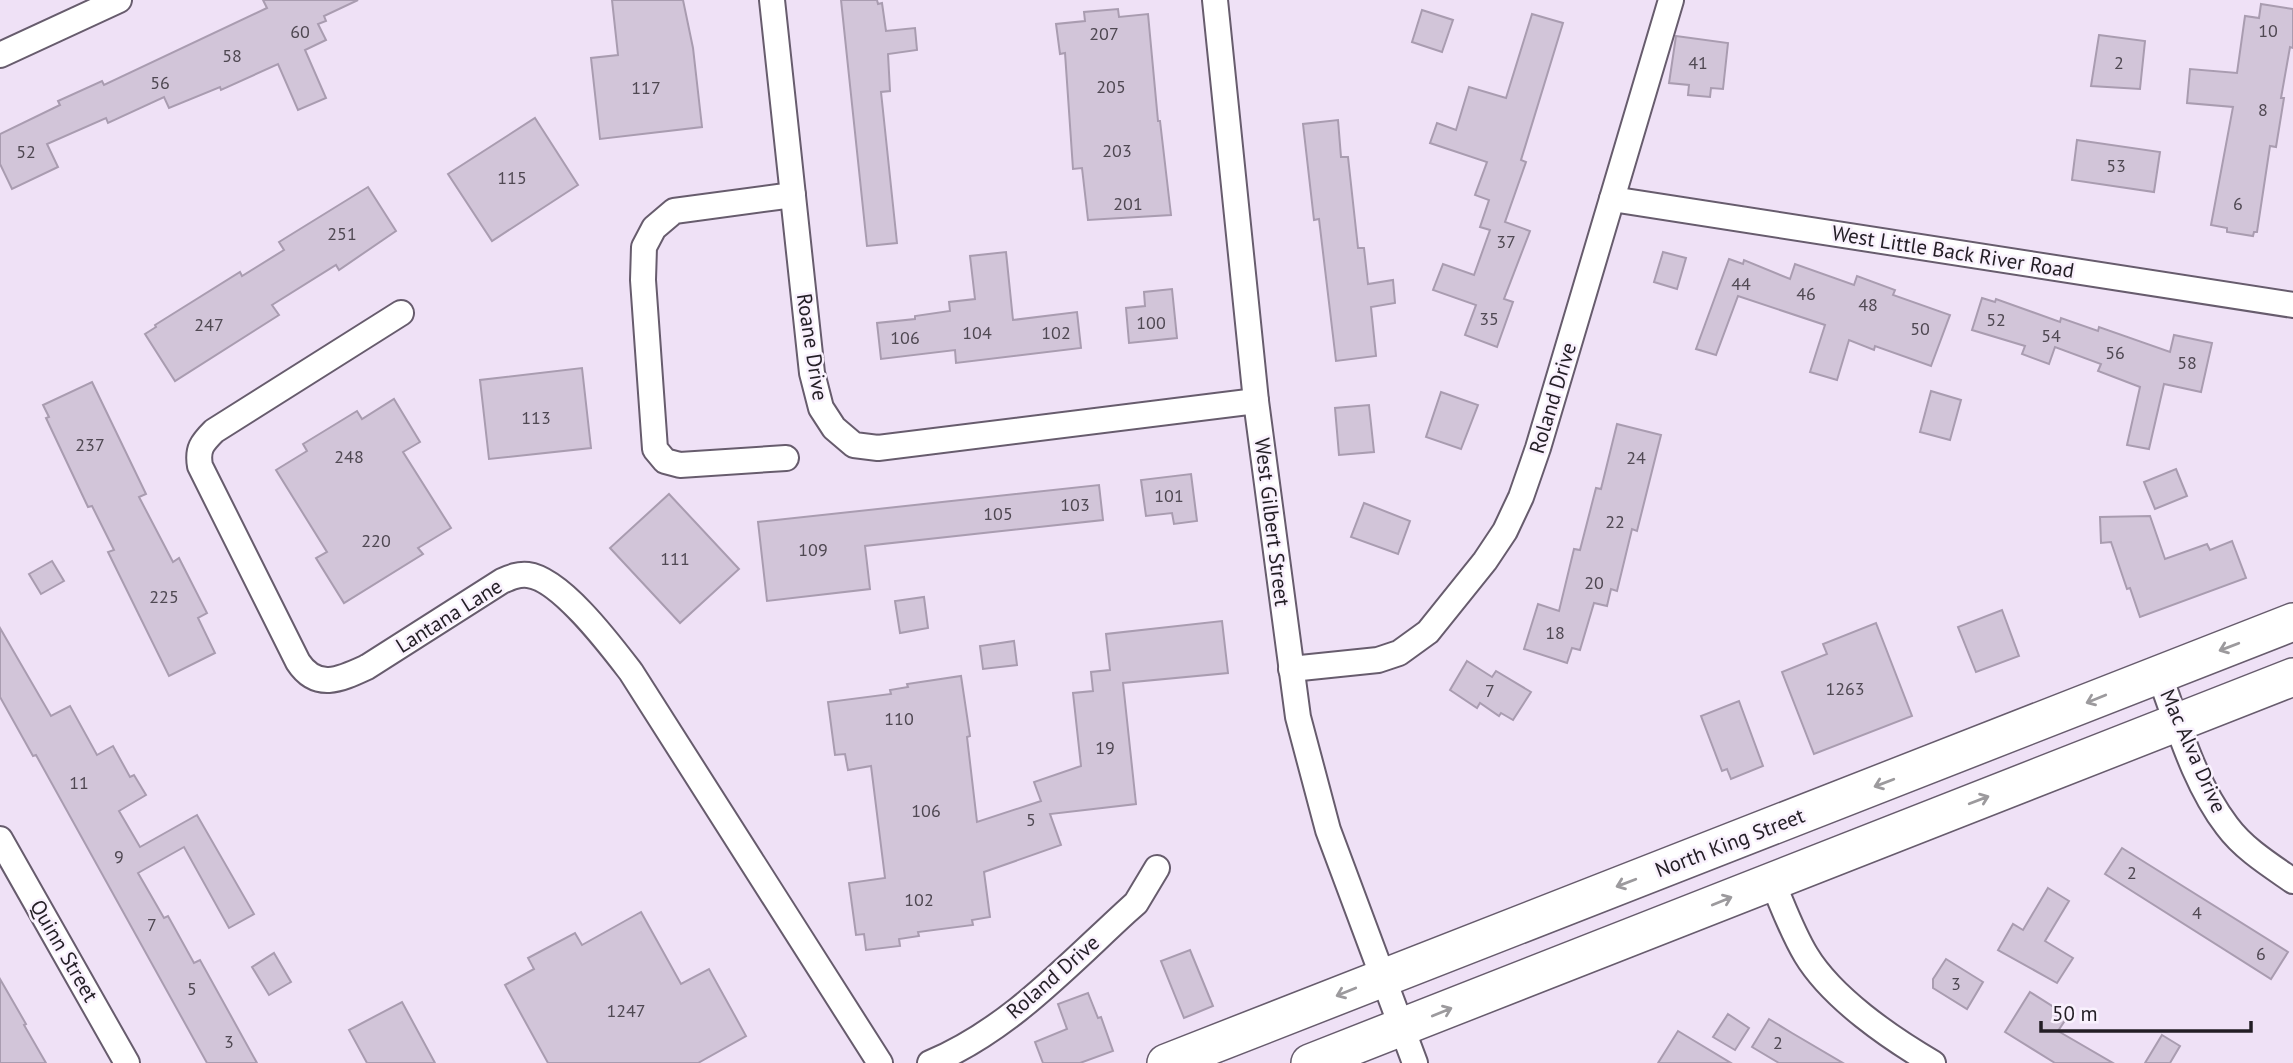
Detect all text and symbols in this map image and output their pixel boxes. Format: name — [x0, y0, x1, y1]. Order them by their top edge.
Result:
house number: 10 — [2258, 19, 2278, 42]
house number: 60 — [290, 20, 310, 43]
house number: 207 — [1089, 22, 1119, 45]
house number: 58 — [222, 44, 242, 67]
house number: 41 — [1688, 51, 1708, 74]
house number: 2 — [2114, 51, 2124, 74]
house number: 56 — [150, 71, 170, 94]
house number: 205 — [1096, 75, 1126, 98]
house number: 117 — [631, 76, 661, 99]
house number: 8 — [2258, 98, 2268, 121]
house number: 203 — [1102, 139, 1132, 162]
house number: 52 — [16, 140, 36, 163]
house number: 53 — [2106, 154, 2126, 177]
house number: 115 — [497, 166, 527, 189]
house number: 201 — [1113, 192, 1143, 215]
house number: 6 — [2233, 192, 2243, 215]
street label: West Little Back River Road — [1830, 219, 2076, 284]
house number: 251 — [327, 222, 357, 245]
house number: 37 — [1496, 230, 1516, 253]
house number: 44 — [1731, 272, 1751, 295]
house number: 46 — [1796, 282, 1816, 305]
street label: Roane Drive — [791, 291, 834, 402]
house number: 48 — [1858, 293, 1878, 316]
house number: 35 — [1479, 307, 1499, 330]
house number: 52 — [1986, 308, 2006, 331]
house number: 100 — [1136, 311, 1166, 334]
house number: 247 — [194, 313, 224, 336]
house number: 50 — [1910, 317, 1930, 340]
house number: 104 — [962, 321, 992, 344]
house number: 102 — [1041, 321, 1071, 344]
house number: 54 — [2041, 324, 2061, 347]
house number: 106 — [890, 326, 920, 349]
street label: Roland Drive — [1523, 339, 1582, 457]
house number: 56 — [2105, 341, 2125, 364]
house number: 58 — [2177, 351, 2197, 374]
house number: 113 — [521, 406, 551, 429]
house number: 237 — [75, 433, 105, 456]
street label: West Gilbert Street — [1249, 436, 1296, 608]
house number: 248 — [334, 445, 364, 468]
house number: 24 — [1626, 446, 1646, 469]
house number: 101 — [1154, 484, 1184, 507]
house number: 103 — [1060, 493, 1090, 516]
house number: 105 — [983, 502, 1013, 525]
house number: 22 — [1605, 510, 1625, 533]
house number: 220 — [361, 529, 391, 552]
house number: 109 — [798, 538, 828, 561]
house number: 111 — [660, 547, 690, 570]
house number: 20 — [1584, 571, 1604, 594]
street label: Lantana Lane — [391, 572, 507, 659]
house number: 225 — [149, 585, 179, 608]
house number: 18 — [1545, 621, 1565, 644]
one-way arrow — [2218, 642, 2240, 655]
house number: 1263 — [1825, 677, 1865, 700]
house number: 7 — [1485, 679, 1495, 702]
street label: Mac Alva Drive — [2154, 685, 2233, 817]
one-way arrow — [2086, 694, 2107, 707]
house number: 110 — [884, 707, 914, 730]
house number: 19 — [1095, 736, 1115, 759]
house number: 11 — [69, 771, 89, 794]
one-way arrow — [1874, 777, 1896, 790]
one-way arrow — [1968, 792, 1990, 805]
house number: 106 — [911, 799, 941, 822]
street label: North King Street — [1651, 802, 1808, 883]
house number: 5 — [1026, 808, 1036, 831]
house number: 9 — [114, 845, 124, 868]
house number: 2 — [2127, 861, 2137, 884]
one-way arrow — [1616, 877, 1638, 890]
house number: 102 — [904, 888, 934, 911]
one-way arrow — [1710, 893, 1732, 906]
street label: Quinn Street — [24, 895, 105, 1007]
house number: 4 — [2192, 901, 2202, 924]
house number: 7 — [147, 913, 157, 936]
street label: Roland Drive — [1001, 929, 1105, 1024]
house number: 6 — [2256, 942, 2266, 965]
house number: 3 — [1951, 972, 1961, 995]
house number: 5 — [187, 977, 197, 1000]
one-way arrow — [1336, 987, 1358, 1000]
scale bar — [2041, 990, 2251, 1034]
house number: 1247 — [606, 999, 646, 1022]
text: 50 m — [2052, 1000, 2098, 1027]
one-way arrow — [1431, 1005, 1452, 1018]
house number: 3 — [224, 1030, 234, 1053]
house number: 2 — [1773, 1031, 1783, 1054]

